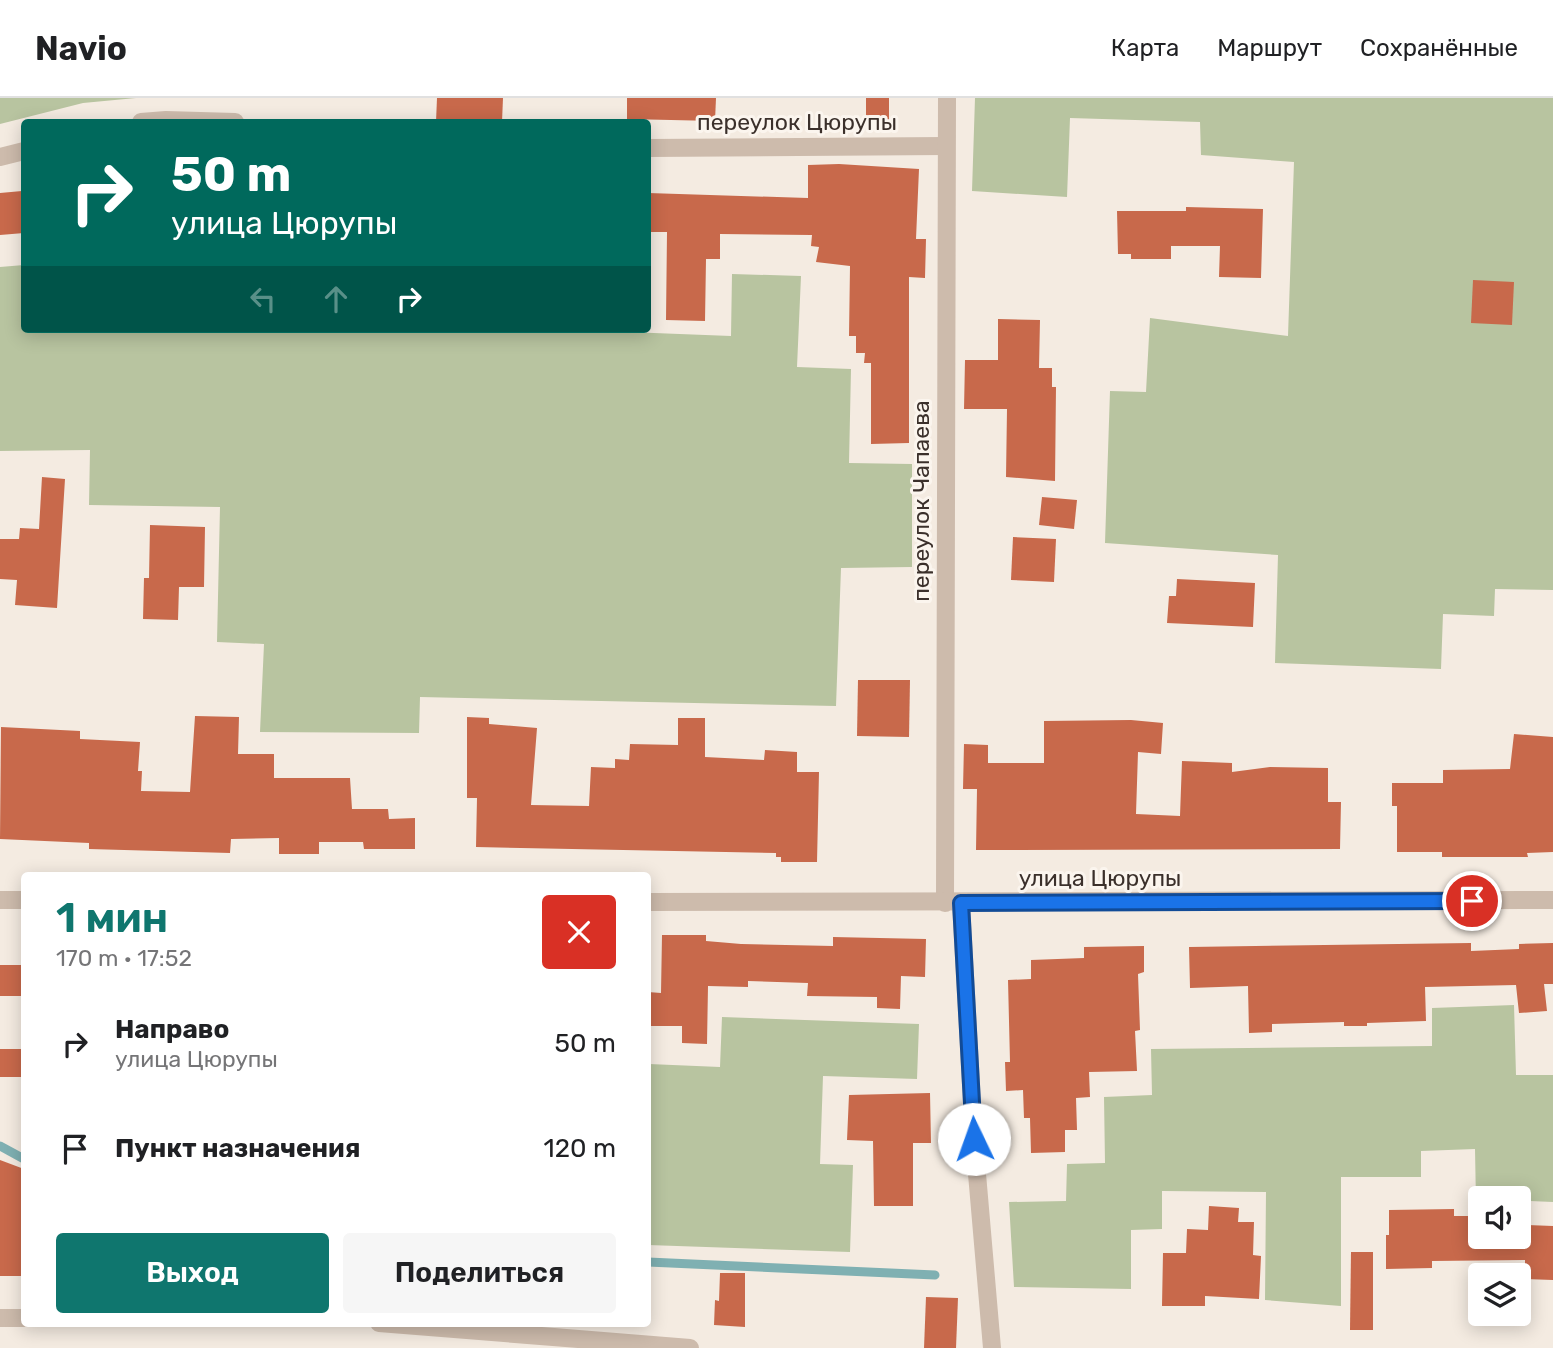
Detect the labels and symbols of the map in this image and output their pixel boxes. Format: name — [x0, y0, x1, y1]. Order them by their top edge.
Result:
street label: переулок Цюрупы — [697, 108, 897, 136]
street label: переулок Чапаева — [907, 400, 935, 602]
street label: улица Цюрупы — [1019, 864, 1181, 892]
pin — [1442, 871, 1502, 931]
position arrow — [937, 1102, 1011, 1176]

